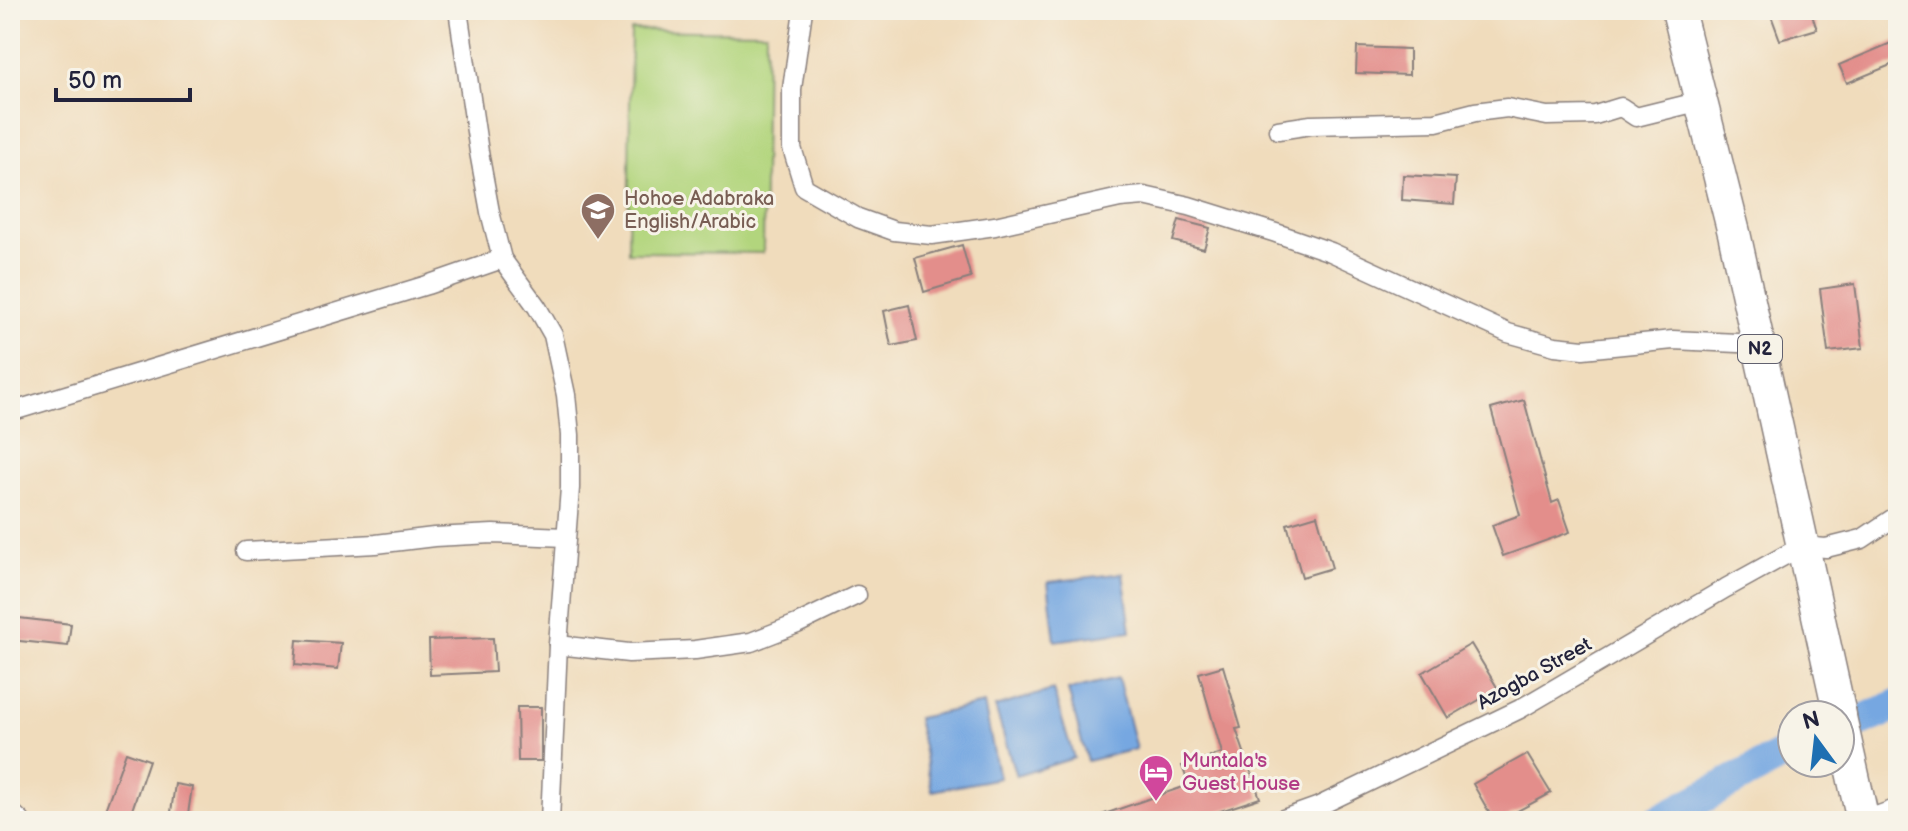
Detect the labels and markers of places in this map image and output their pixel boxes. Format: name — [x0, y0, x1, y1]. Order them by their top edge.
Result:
place label: Hohoe Adabraka English/Arabic — [624, 187, 774, 234]
school or university icon: Hohoe Adabraka English/Arabic — [579, 191, 617, 241]
place label: Muntala's Guest House — [1182, 749, 1300, 796]
hotel icon: Muntala's Guest House — [1137, 753, 1175, 803]

